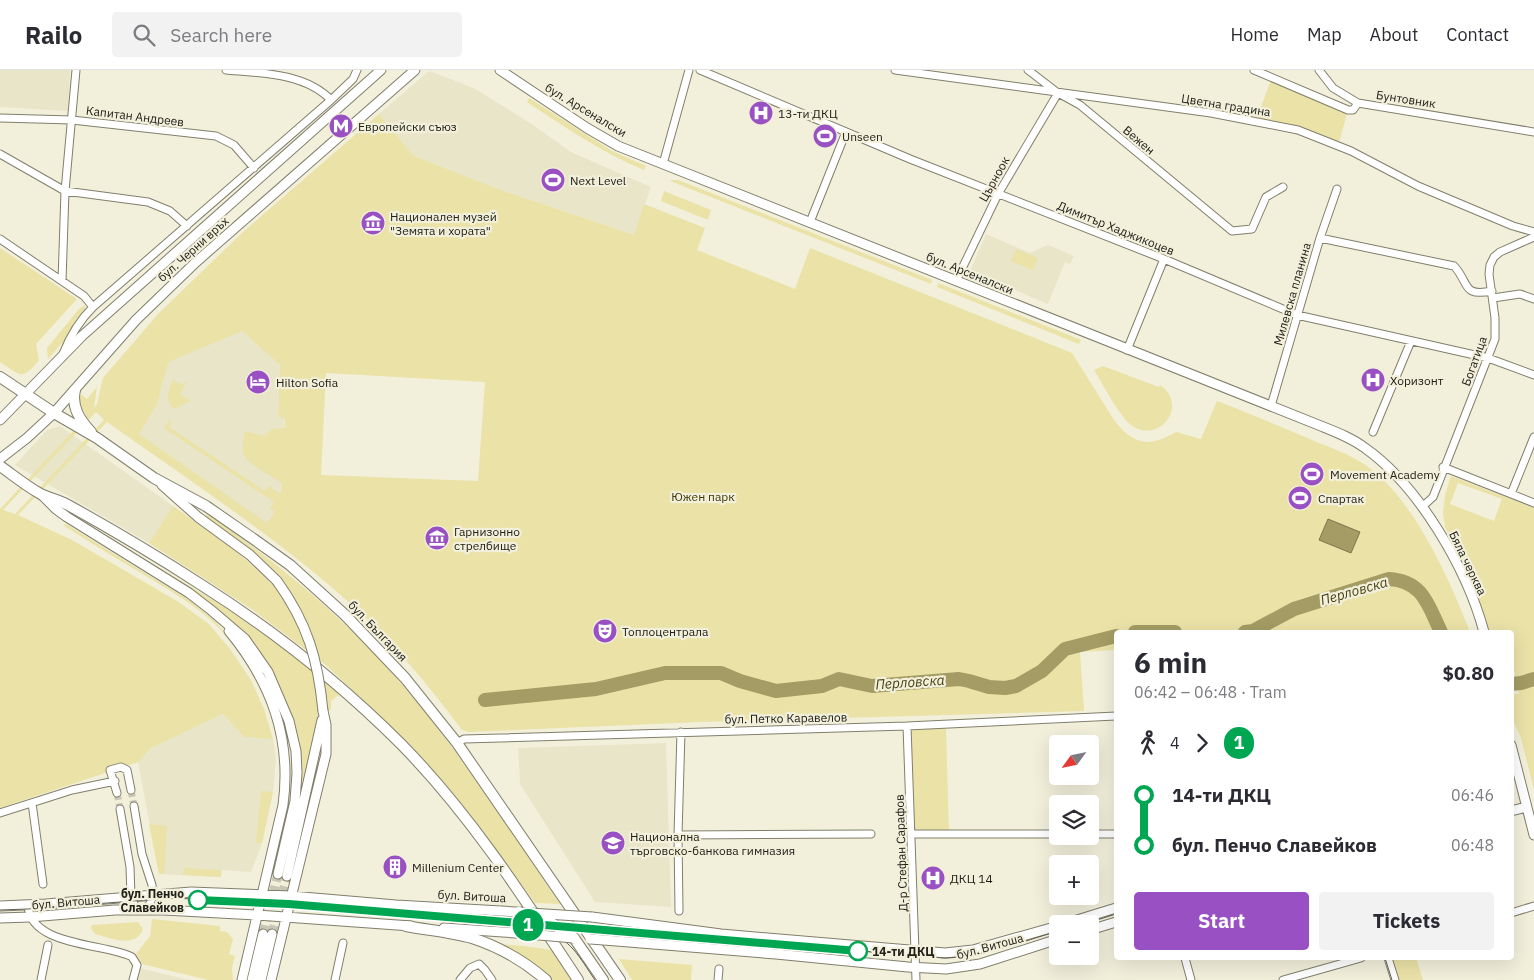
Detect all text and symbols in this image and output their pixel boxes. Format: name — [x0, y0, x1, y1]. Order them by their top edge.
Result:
search box — [112, 12, 462, 57]
text: Railo — [25, 19, 82, 51]
icon: search — [130, 21, 158, 49]
text: Search here — [170, 23, 272, 47]
text: Home — [1231, 23, 1279, 46]
text: Map — [1307, 23, 1342, 46]
text: About — [1370, 23, 1418, 46]
text: Contact — [1446, 23, 1509, 46]
street label: бул. Арсеналски — [542, 80, 630, 140]
street label: Бунтовник — [1375, 87, 1437, 111]
street label: Цветна градина — [1180, 91, 1272, 120]
hospital icon: 13-ти ДКЦ — [748, 100, 774, 126]
street label: Капитан Андреев — [85, 103, 185, 129]
place label: 13-ти ДКЦ — [778, 106, 838, 121]
metro station icon: Европейски съюз — [328, 113, 354, 139]
place label: Европейски съюз — [358, 119, 457, 134]
street label: Вежен — [1120, 122, 1158, 158]
sports icon: Unseen — [812, 123, 838, 149]
place label: Unseen — [842, 129, 883, 144]
street label: Църноок — [975, 153, 1013, 204]
sports icon: Next Level — [540, 167, 566, 193]
place label: Next Level — [570, 173, 626, 188]
street label: Димитър Хаджикоцев — [1055, 198, 1177, 258]
place label: Национален музей "Земята и хората" — [390, 209, 497, 238]
museum icon: Национален музей "Земята и хората" — [360, 210, 386, 236]
street label: бул. Черни връх — [155, 213, 231, 285]
street label: Милевска планина — [1270, 240, 1314, 347]
street label: бул. Арсеналски — [924, 249, 1016, 297]
street label: Богатица — [1458, 333, 1490, 388]
hospital icon: Хоризонт — [1360, 367, 1386, 393]
hotel icon: Hilton Sofia — [245, 369, 271, 395]
place label: Хоризонт — [1390, 373, 1444, 388]
place label: Hilton Sofia — [276, 375, 339, 390]
sports icon: Movement Academy — [1299, 461, 1325, 487]
place label: Movement Academy — [1330, 467, 1440, 482]
sports icon: Спартак — [1287, 485, 1313, 511]
park label: Южен парк — [671, 489, 735, 504]
place label: Спартак — [1318, 491, 1364, 506]
place label: Гарнизонно стрелбище — [454, 524, 520, 553]
museum icon: Гарнизонно стрелбище — [424, 525, 450, 551]
street label: Бяла черква — [1446, 528, 1490, 598]
water label: Перловска — [1318, 573, 1390, 609]
street label: бул. България — [345, 598, 411, 664]
theatre icon: Топлоцентрала — [592, 618, 618, 644]
place label: Топлоцентрала — [622, 624, 709, 639]
text: 6 min — [1134, 644, 1207, 681]
text: $0.80 — [1442, 661, 1494, 685]
water label: Перловска — [875, 671, 945, 693]
text: 06:42 – 06:48 · Tram — [1134, 682, 1287, 702]
street label: бул. Петко Каравелов — [724, 709, 848, 727]
icon: walk — [1134, 729, 1162, 757]
icon: forward — [1188, 729, 1216, 757]
text: 1 — [1234, 731, 1244, 754]
text: 4 — [1170, 733, 1180, 753]
north arrow — [1049, 735, 1099, 785]
map controls — [1049, 735, 1099, 965]
text: 14-ти ДКЦ — [1172, 783, 1271, 807]
text: 06:46 — [1451, 785, 1494, 805]
street label: Д-р Стефан Сарафов — [891, 794, 911, 912]
button: layers — [1049, 795, 1099, 845]
place label: Национална търговско-банкова гимназия — [630, 829, 795, 858]
school or university icon: Национална търговско-банкова гимназия — [600, 830, 626, 856]
text: бул. Пенчо Славейков — [1172, 833, 1377, 857]
text: 06:48 — [1451, 835, 1494, 855]
building icon: Millenium Center — [382, 854, 408, 880]
button: + — [1049, 855, 1099, 905]
place label: Millenium Center — [412, 860, 504, 875]
hospital icon: ДКЦ 14 — [920, 865, 946, 891]
place label: ДКЦ 14 — [950, 871, 993, 886]
place label: бул. Пенчо Славейков — [120, 886, 184, 915]
street label: бул. Витоша — [437, 887, 507, 905]
marker: бул. Пенчо Славейков — [188, 890, 208, 910]
street label: бул. Витоша — [31, 891, 101, 912]
button: Start — [1134, 892, 1309, 950]
button: Tickets — [1319, 892, 1494, 950]
line badge: 1 — [512, 909, 544, 941]
text: 1 — [523, 913, 533, 936]
button: − — [1049, 915, 1099, 965]
street label: бул. Витоша — [955, 930, 1026, 962]
marker: 14-ти ДКЦ — [848, 941, 868, 961]
place label: 14-ти ДКЦ — [872, 944, 934, 959]

